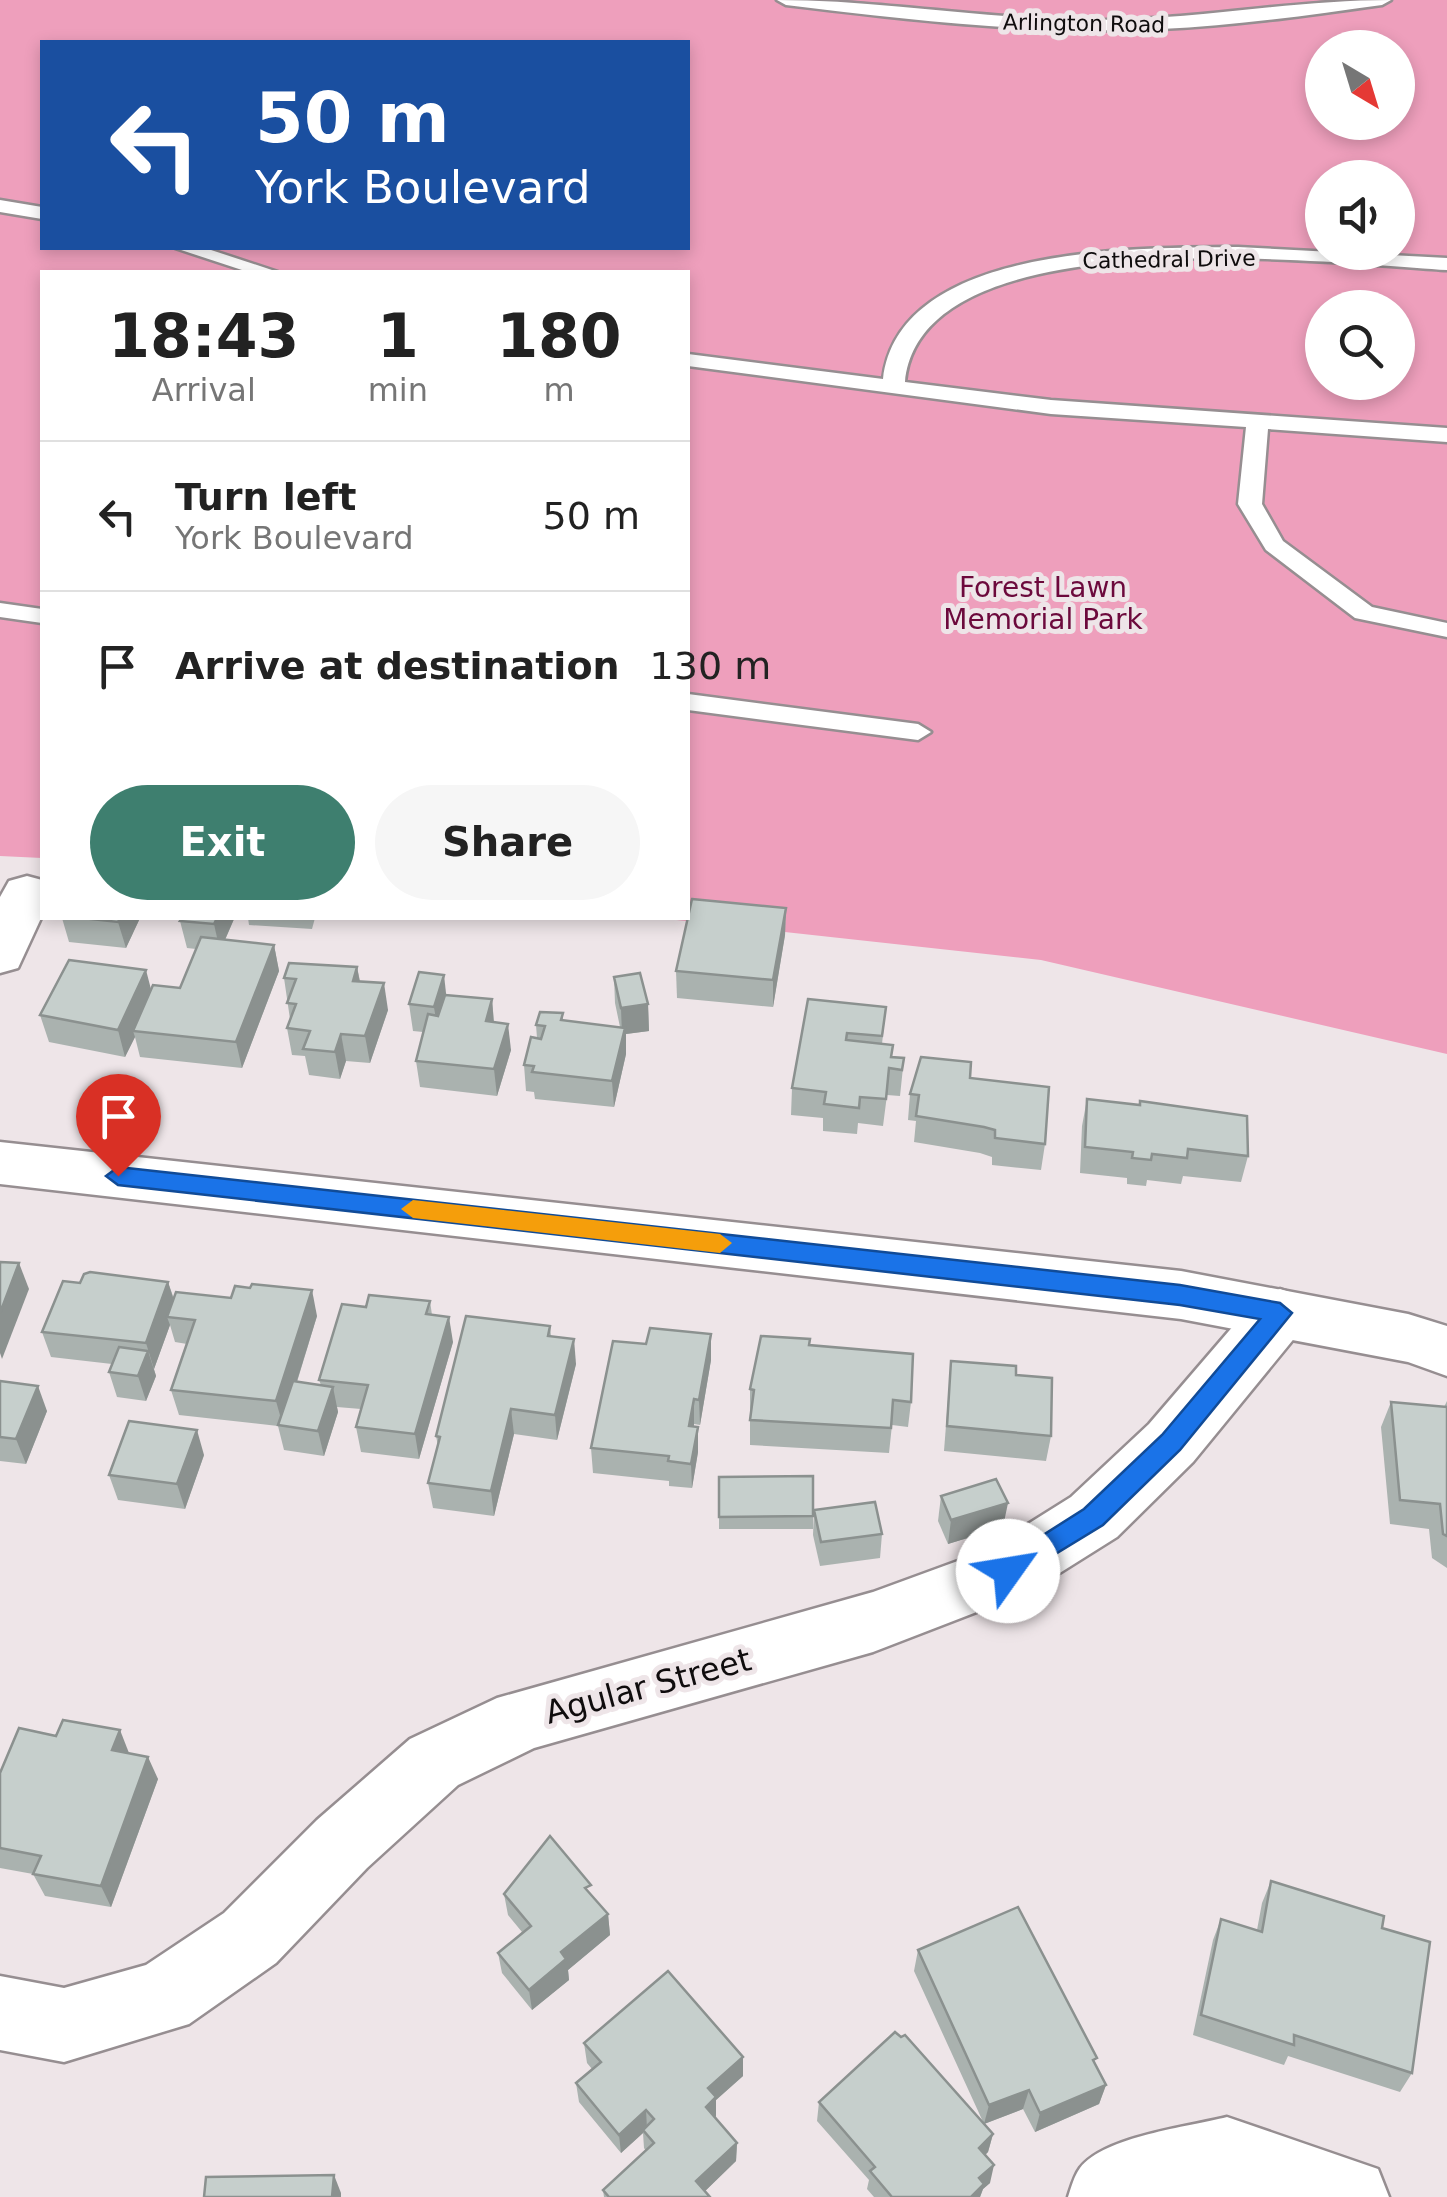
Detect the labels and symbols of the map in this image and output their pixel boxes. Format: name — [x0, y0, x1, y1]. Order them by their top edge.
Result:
street label: Arlington Road — [1003, 10, 1165, 37]
north arrow — [1305, 30, 1415, 140]
street label: Cathedral Drive — [1082, 245, 1256, 274]
park label: Forest Lawn Memorial Park — [943, 571, 1143, 636]
pin — [76, 1074, 161, 1177]
position arrow — [956, 1519, 1060, 1623]
street label: Agular Street — [541, 1640, 755, 1732]

